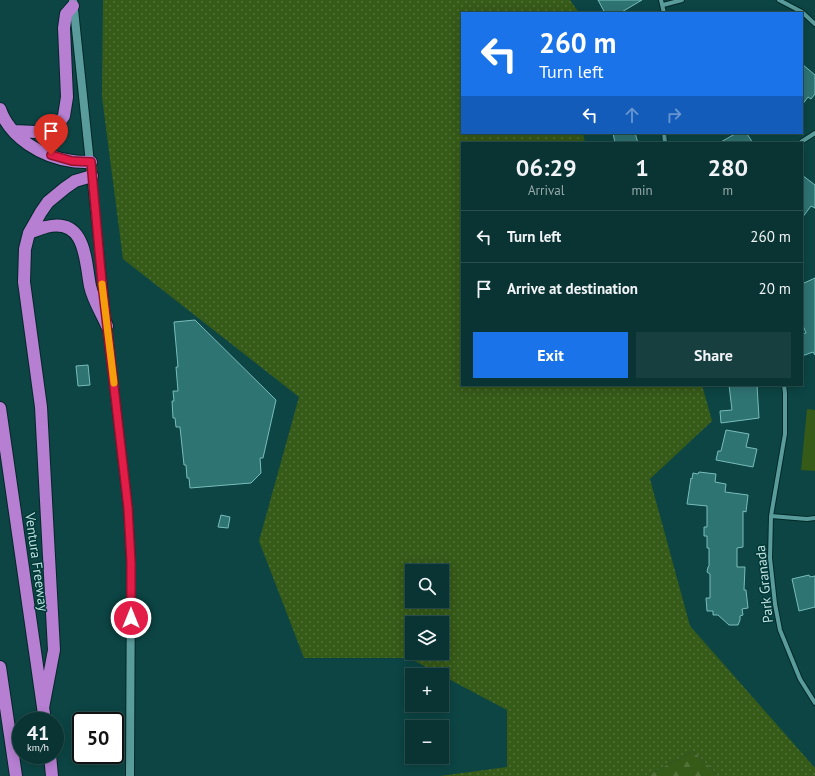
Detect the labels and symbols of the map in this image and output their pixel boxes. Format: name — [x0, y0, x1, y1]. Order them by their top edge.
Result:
pin — [34, 114, 68, 155]
street label: Ventura Freeway — [21, 511, 53, 613]
street label: Park Granada — [751, 544, 777, 624]
position arrow — [110, 597, 152, 639]
speed limit sign: 50 — [72, 712, 124, 764]

